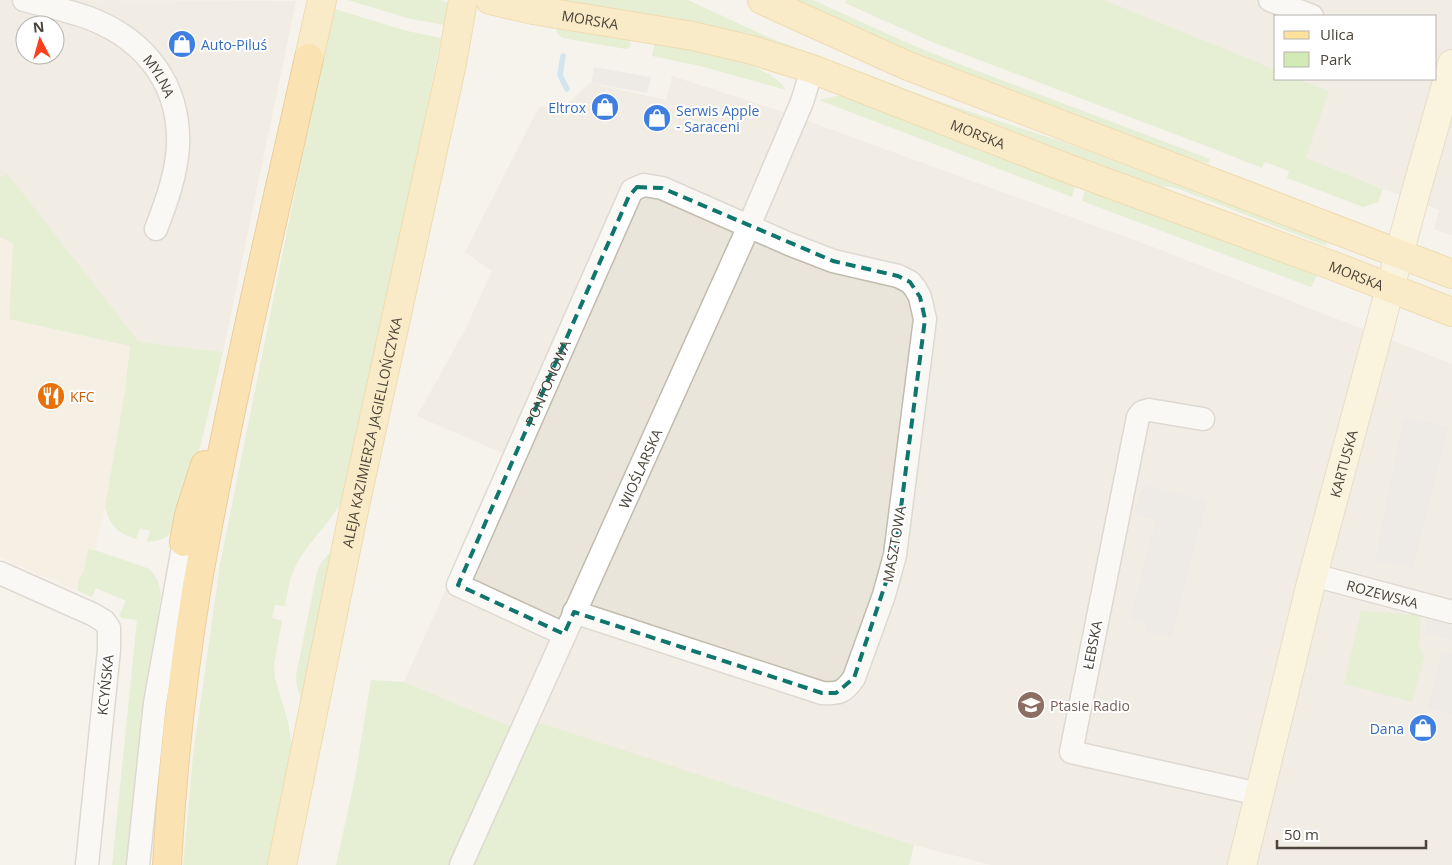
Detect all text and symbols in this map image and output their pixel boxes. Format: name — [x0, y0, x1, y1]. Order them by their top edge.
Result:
street label: MORSKA — [560, 5, 620, 33]
north arrow — [15, 15, 65, 65]
legend — [1274, 15, 1437, 80]
text: N — [32, 17, 45, 37]
text: Ulica — [1320, 24, 1354, 44]
shop icon: Auto-Piluś — [167, 29, 197, 59]
place label: Auto-Piluś — [201, 35, 267, 54]
text: Park — [1320, 49, 1351, 69]
street label: MYLNA — [140, 50, 180, 100]
shop icon: Eltrox — [590, 92, 620, 122]
place label: Eltrox — [548, 98, 587, 117]
place label: Serwis Apple - Saraceni — [676, 101, 759, 136]
shop icon: Serwis Apple - Saraceni — [642, 103, 672, 133]
street label: MORSKA — [948, 114, 1008, 153]
street label: MORSKA — [1326, 256, 1387, 294]
street label: ALEJA KAZIMIERZA JAGIELLOŃCZYKA — [337, 315, 406, 549]
street label: PONTONOWA — [520, 337, 574, 428]
restaurant icon: KFC — [36, 381, 66, 411]
place label: KFC — [70, 387, 95, 406]
street label: WIOŚLARSKA — [614, 425, 666, 511]
street label: KARTUSKA — [1325, 428, 1361, 499]
street label: MASZTOWA — [878, 504, 910, 584]
street label: ROZEWSKA — [1345, 575, 1421, 612]
street label: ŁEBSKA — [1078, 619, 1106, 671]
street label: KCYŃSKA — [92, 654, 118, 716]
school or university icon: Ptasie Radio — [1016, 690, 1046, 720]
place label: Ptasie Radio — [1050, 696, 1130, 715]
shop icon: Dana — [1408, 713, 1438, 743]
place label: Dana — [1370, 719, 1404, 738]
scale bar — [1277, 818, 1426, 850]
text: 50 m — [1284, 824, 1319, 844]

